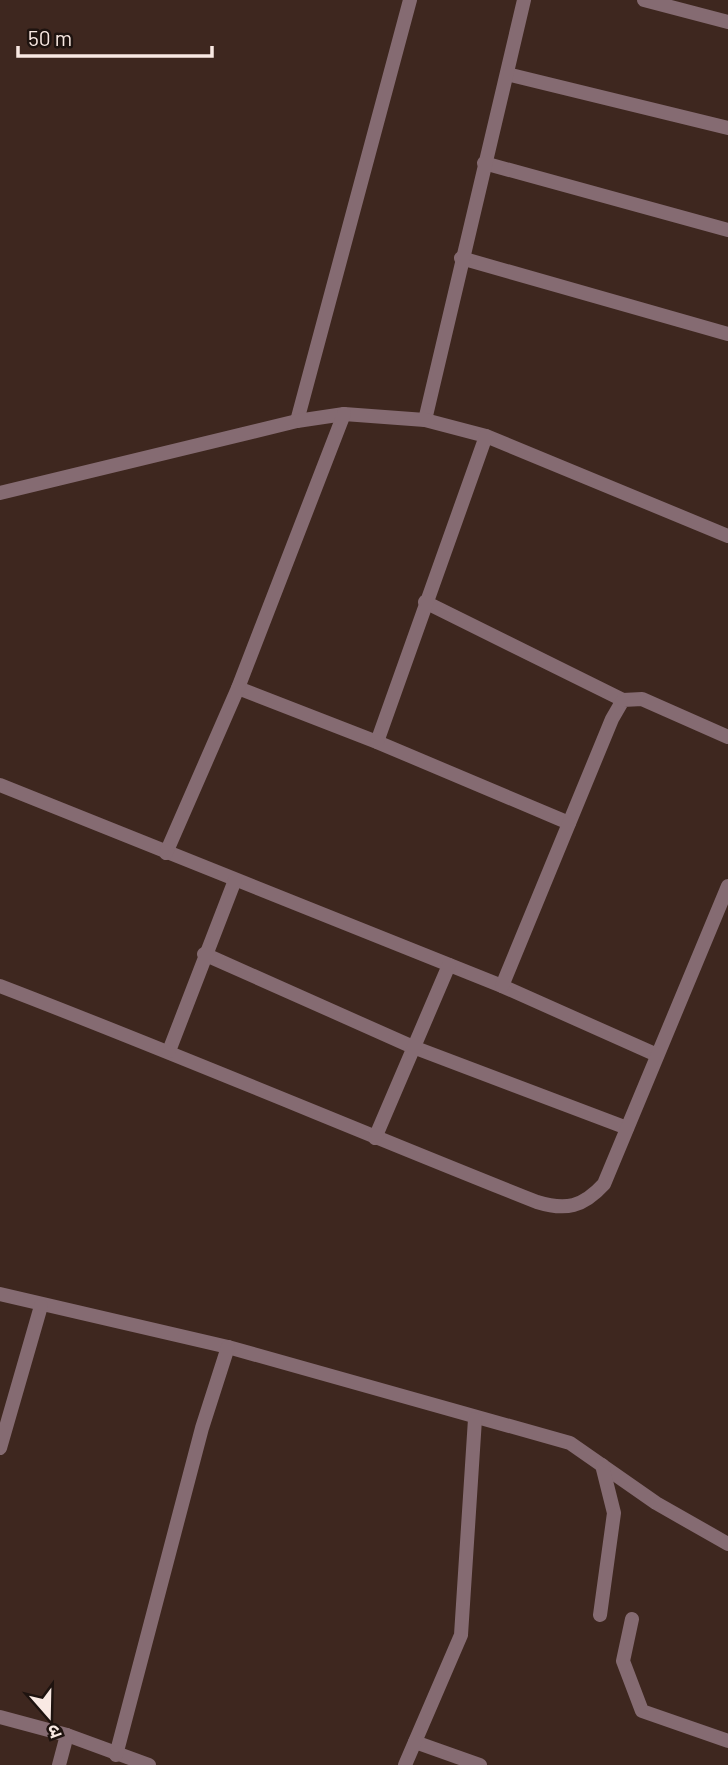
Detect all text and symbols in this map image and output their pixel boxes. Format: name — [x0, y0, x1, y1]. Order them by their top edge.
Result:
scale bar — [18, 14, 212, 58]
text: 50 m — [28, 25, 72, 50]
north arrow — [14, 1681, 84, 1751]
text: उ — [45, 1720, 64, 1745]

